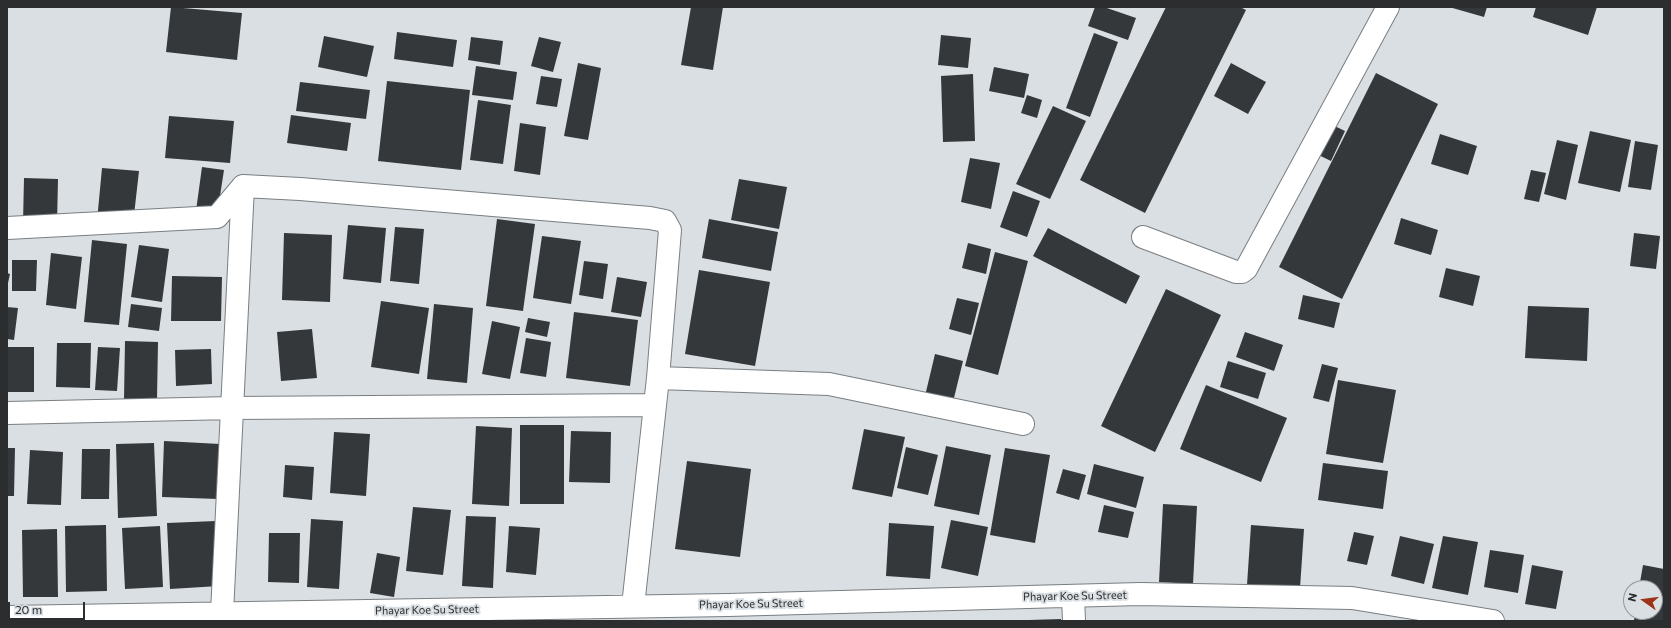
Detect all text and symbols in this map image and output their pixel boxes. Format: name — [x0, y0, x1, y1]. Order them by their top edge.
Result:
north arrow — [1623, 580, 1663, 620]
street label: Phayar Koe Su Street — [1023, 588, 1127, 604]
text: N — [1625, 592, 1639, 603]
scale bar — [10, 594, 87, 620]
street label: Phayar Koe Su Street — [699, 596, 803, 612]
text: 20 m — [15, 602, 42, 616]
street label: Phayar Koe Su Street — [375, 602, 479, 618]

